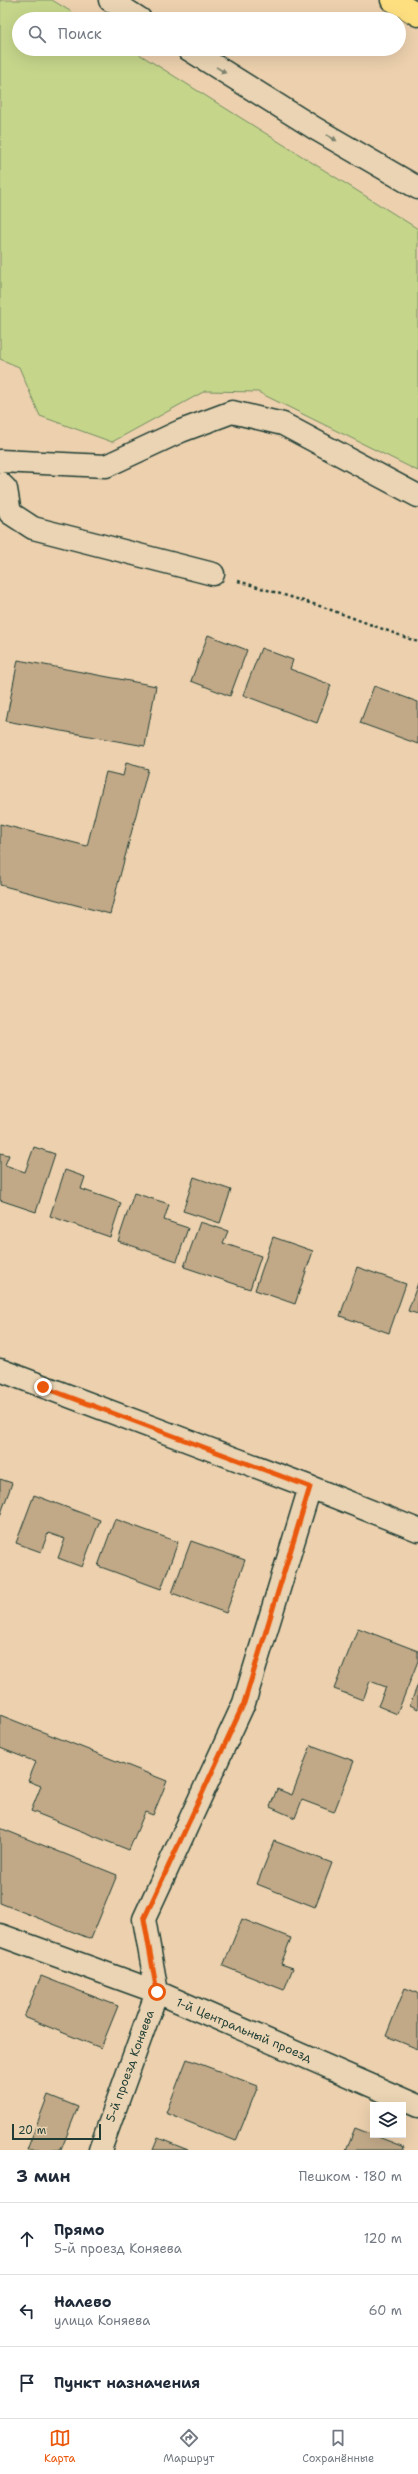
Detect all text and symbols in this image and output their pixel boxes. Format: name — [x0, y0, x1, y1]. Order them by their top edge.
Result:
search box — [12, 12, 406, 56]
icon: search — [26, 23, 48, 45]
text: Поиск — [58, 24, 102, 44]
one-way arrow — [215, 66, 227, 73]
one-way arrow — [327, 134, 337, 142]
route end — [34, 1378, 52, 1396]
route start — [148, 1983, 166, 2001]
street label: 1-й Центральный проезд — [174, 1994, 315, 2066]
street label: 5-й проезд Коняева — [102, 2007, 158, 2124]
map controls — [370, 2102, 406, 2138]
button: layers — [370, 2102, 406, 2138]
scale bar — [12, 2122, 101, 2141]
text: 20 m — [18, 2123, 46, 2138]
text: 3 мин — [16, 2165, 71, 2187]
text: Пешком · 180 m — [299, 2168, 402, 2185]
text: Прямо — [54, 2220, 104, 2240]
icon: ahead — [16, 2228, 38, 2250]
text: 120 m — [364, 2230, 402, 2247]
text: 5-й проезд Коняева — [54, 2240, 182, 2257]
text: Налево — [54, 2292, 112, 2312]
icon: left — [16, 2300, 38, 2322]
text: 60 m — [369, 2302, 402, 2319]
text: улица Коняева — [54, 2312, 150, 2329]
icon: arrive — [16, 2372, 38, 2394]
text: Пункт назначения — [54, 2373, 200, 2393]
tab: Карта — [44, 2427, 75, 2466]
tab: Маршрут — [163, 2427, 214, 2466]
tab: Сохранённые — [302, 2427, 374, 2466]

